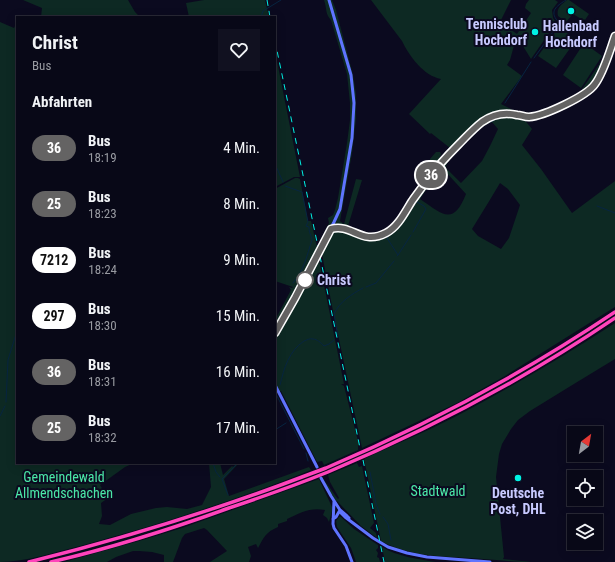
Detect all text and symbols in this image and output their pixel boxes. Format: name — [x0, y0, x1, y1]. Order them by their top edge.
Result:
marker: Hallenbad Hochdorf — [566, 6, 576, 16]
place label: Tennisclub Hochdorf — [466, 16, 527, 48]
place label: Hallenbad Hochdorf — [543, 18, 599, 50]
marker: Tennisclub Hochdorf — [530, 27, 540, 37]
button: heart — [218, 29, 260, 71]
text: Christ — [32, 31, 78, 54]
text: Bus — [32, 58, 51, 73]
text: Abfahrten — [32, 93, 92, 111]
text: Bus — [88, 132, 111, 150]
text: 4 Min. — [223, 139, 260, 157]
text: 36 — [47, 140, 61, 156]
text: 18:19 — [88, 150, 117, 165]
line badge: 36 — [413, 162, 449, 188]
text: 36 — [424, 167, 438, 183]
text: Bus — [88, 188, 111, 206]
text: 8 Min. — [223, 195, 260, 213]
text: 25 — [47, 196, 61, 212]
text: 18:23 — [88, 206, 117, 221]
text: Bus — [88, 244, 111, 262]
text: 9 Min. — [223, 251, 260, 269]
text: 7212 — [40, 252, 68, 268]
text: 18:24 — [88, 262, 117, 277]
marker: Christ — [296, 271, 314, 289]
place label: Christ — [317, 272, 351, 288]
text: Bus — [88, 300, 111, 318]
text: 15 Min. — [216, 307, 260, 325]
text: 297 — [43, 308, 65, 324]
text: 18:30 — [88, 318, 117, 333]
text: Bus — [88, 356, 111, 374]
text: 16 Min. — [216, 363, 260, 381]
text: 36 — [47, 364, 61, 380]
text: 18:31 — [88, 374, 117, 389]
text: Bus — [88, 412, 111, 430]
text: 17 Min. — [216, 419, 260, 437]
text: 25 — [47, 420, 61, 436]
north arrow — [567, 426, 603, 462]
map controls — [567, 426, 603, 550]
text: 18:32 — [88, 430, 117, 445]
park label: Gemeindewald Allmendschachen — [15, 469, 113, 501]
button: locate — [567, 470, 603, 506]
marker: Deutsche Post, DHL — [513, 473, 523, 483]
park label: Stadtwald — [410, 483, 466, 499]
place label: Deutsche Post, DHL — [490, 485, 546, 517]
button: layers — [567, 514, 603, 550]

